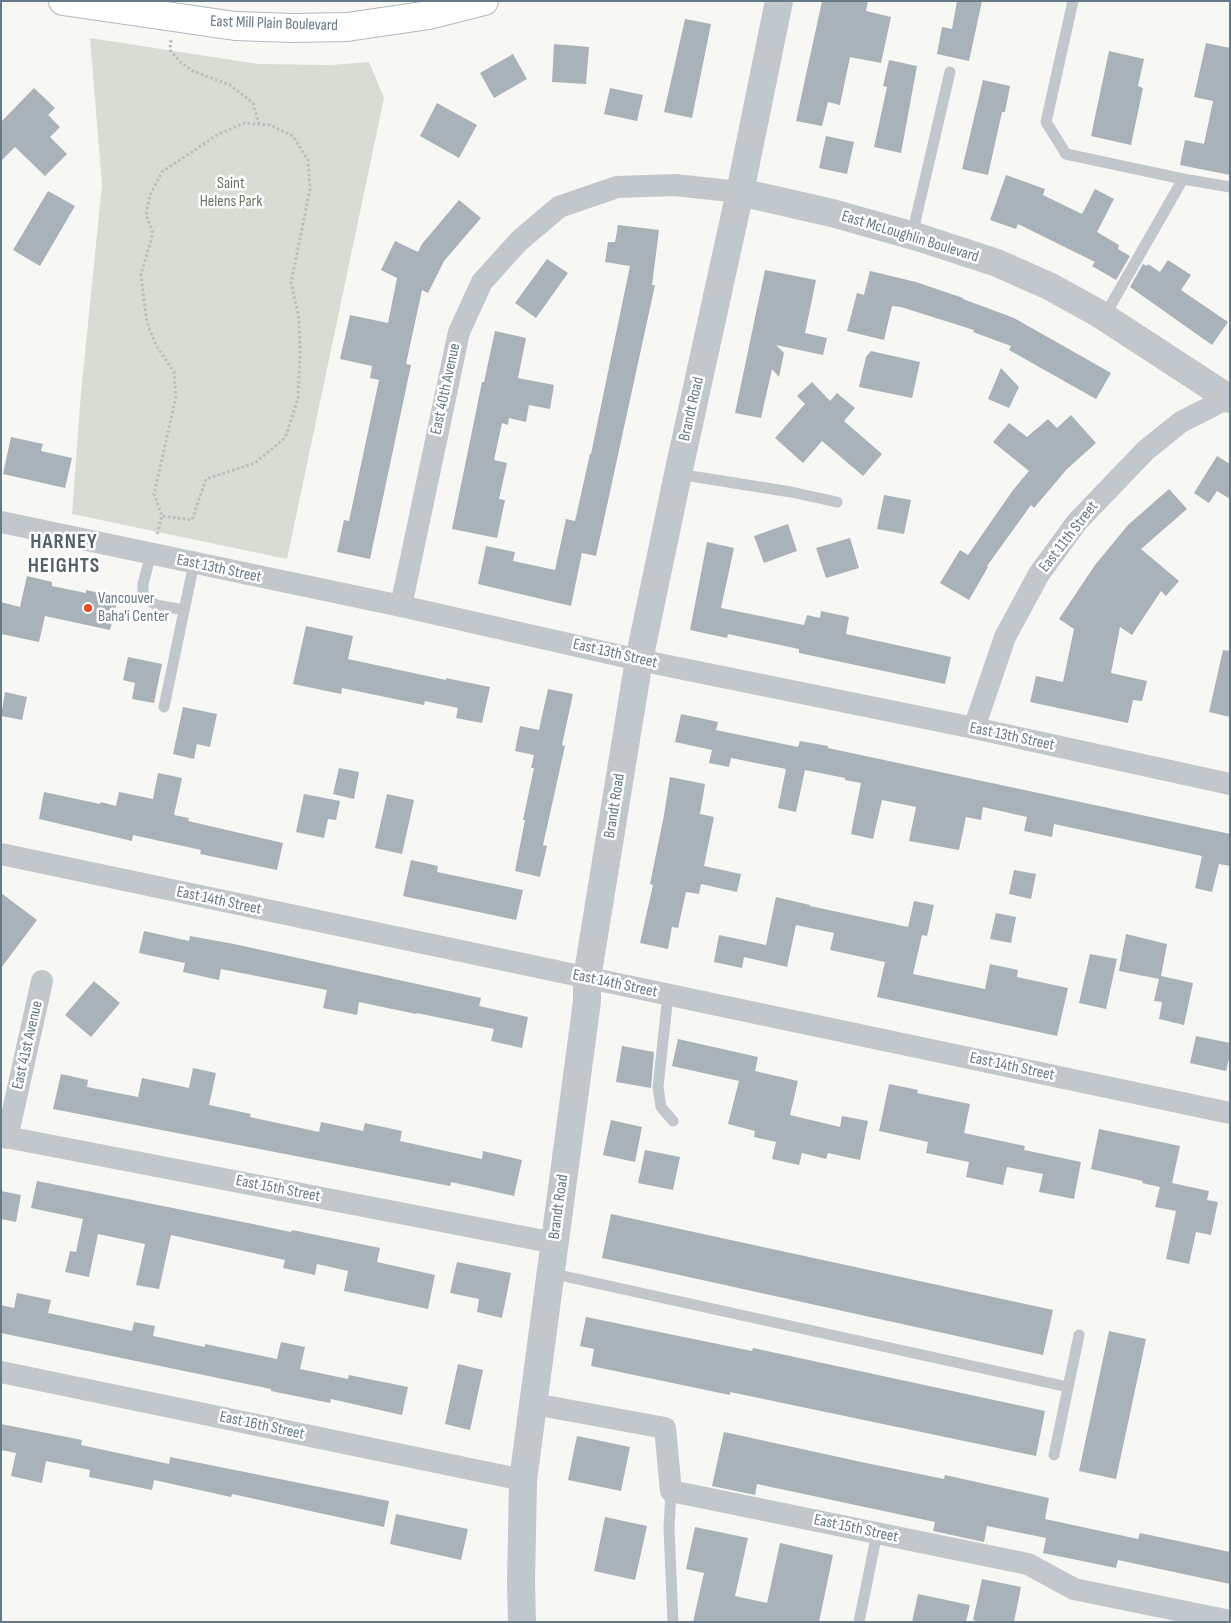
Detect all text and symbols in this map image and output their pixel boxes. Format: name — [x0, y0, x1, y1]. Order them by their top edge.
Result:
street label: East Mill Plain Boulevard — [210, 12, 338, 36]
park label: Saint Helens Park — [200, 174, 262, 212]
street label: East McLoughlin Boulevard — [839, 207, 981, 267]
street label: East 40th Avenue — [427, 342, 465, 436]
street label: Brandt Road — [675, 375, 709, 443]
street label: East 11th Street — [1035, 498, 1103, 576]
district label: HARNEY HEIGHTS — [27, 530, 101, 580]
street label: East 13th Street — [175, 551, 263, 587]
place label: Vancouver Baha'i Center — [98, 589, 169, 627]
marker: Vancouver Baha'i Center — [82, 602, 94, 614]
street label: East 13th Street — [571, 635, 659, 673]
street label: East 13th Street — [968, 719, 1056, 755]
street label: Brandt Road — [600, 772, 630, 840]
street label: East 14th Street — [175, 883, 263, 919]
street label: East 14th Street — [571, 966, 659, 1002]
street label: East 41st Avenue — [8, 999, 48, 1091]
street label: East 14th Street — [968, 1049, 1056, 1085]
street label: East 15th Street — [234, 1171, 322, 1207]
street label: Brandt Road — [545, 1173, 573, 1241]
street label: East 16th Street — [218, 1408, 306, 1444]
street label: East 15th Street — [812, 1511, 900, 1547]

